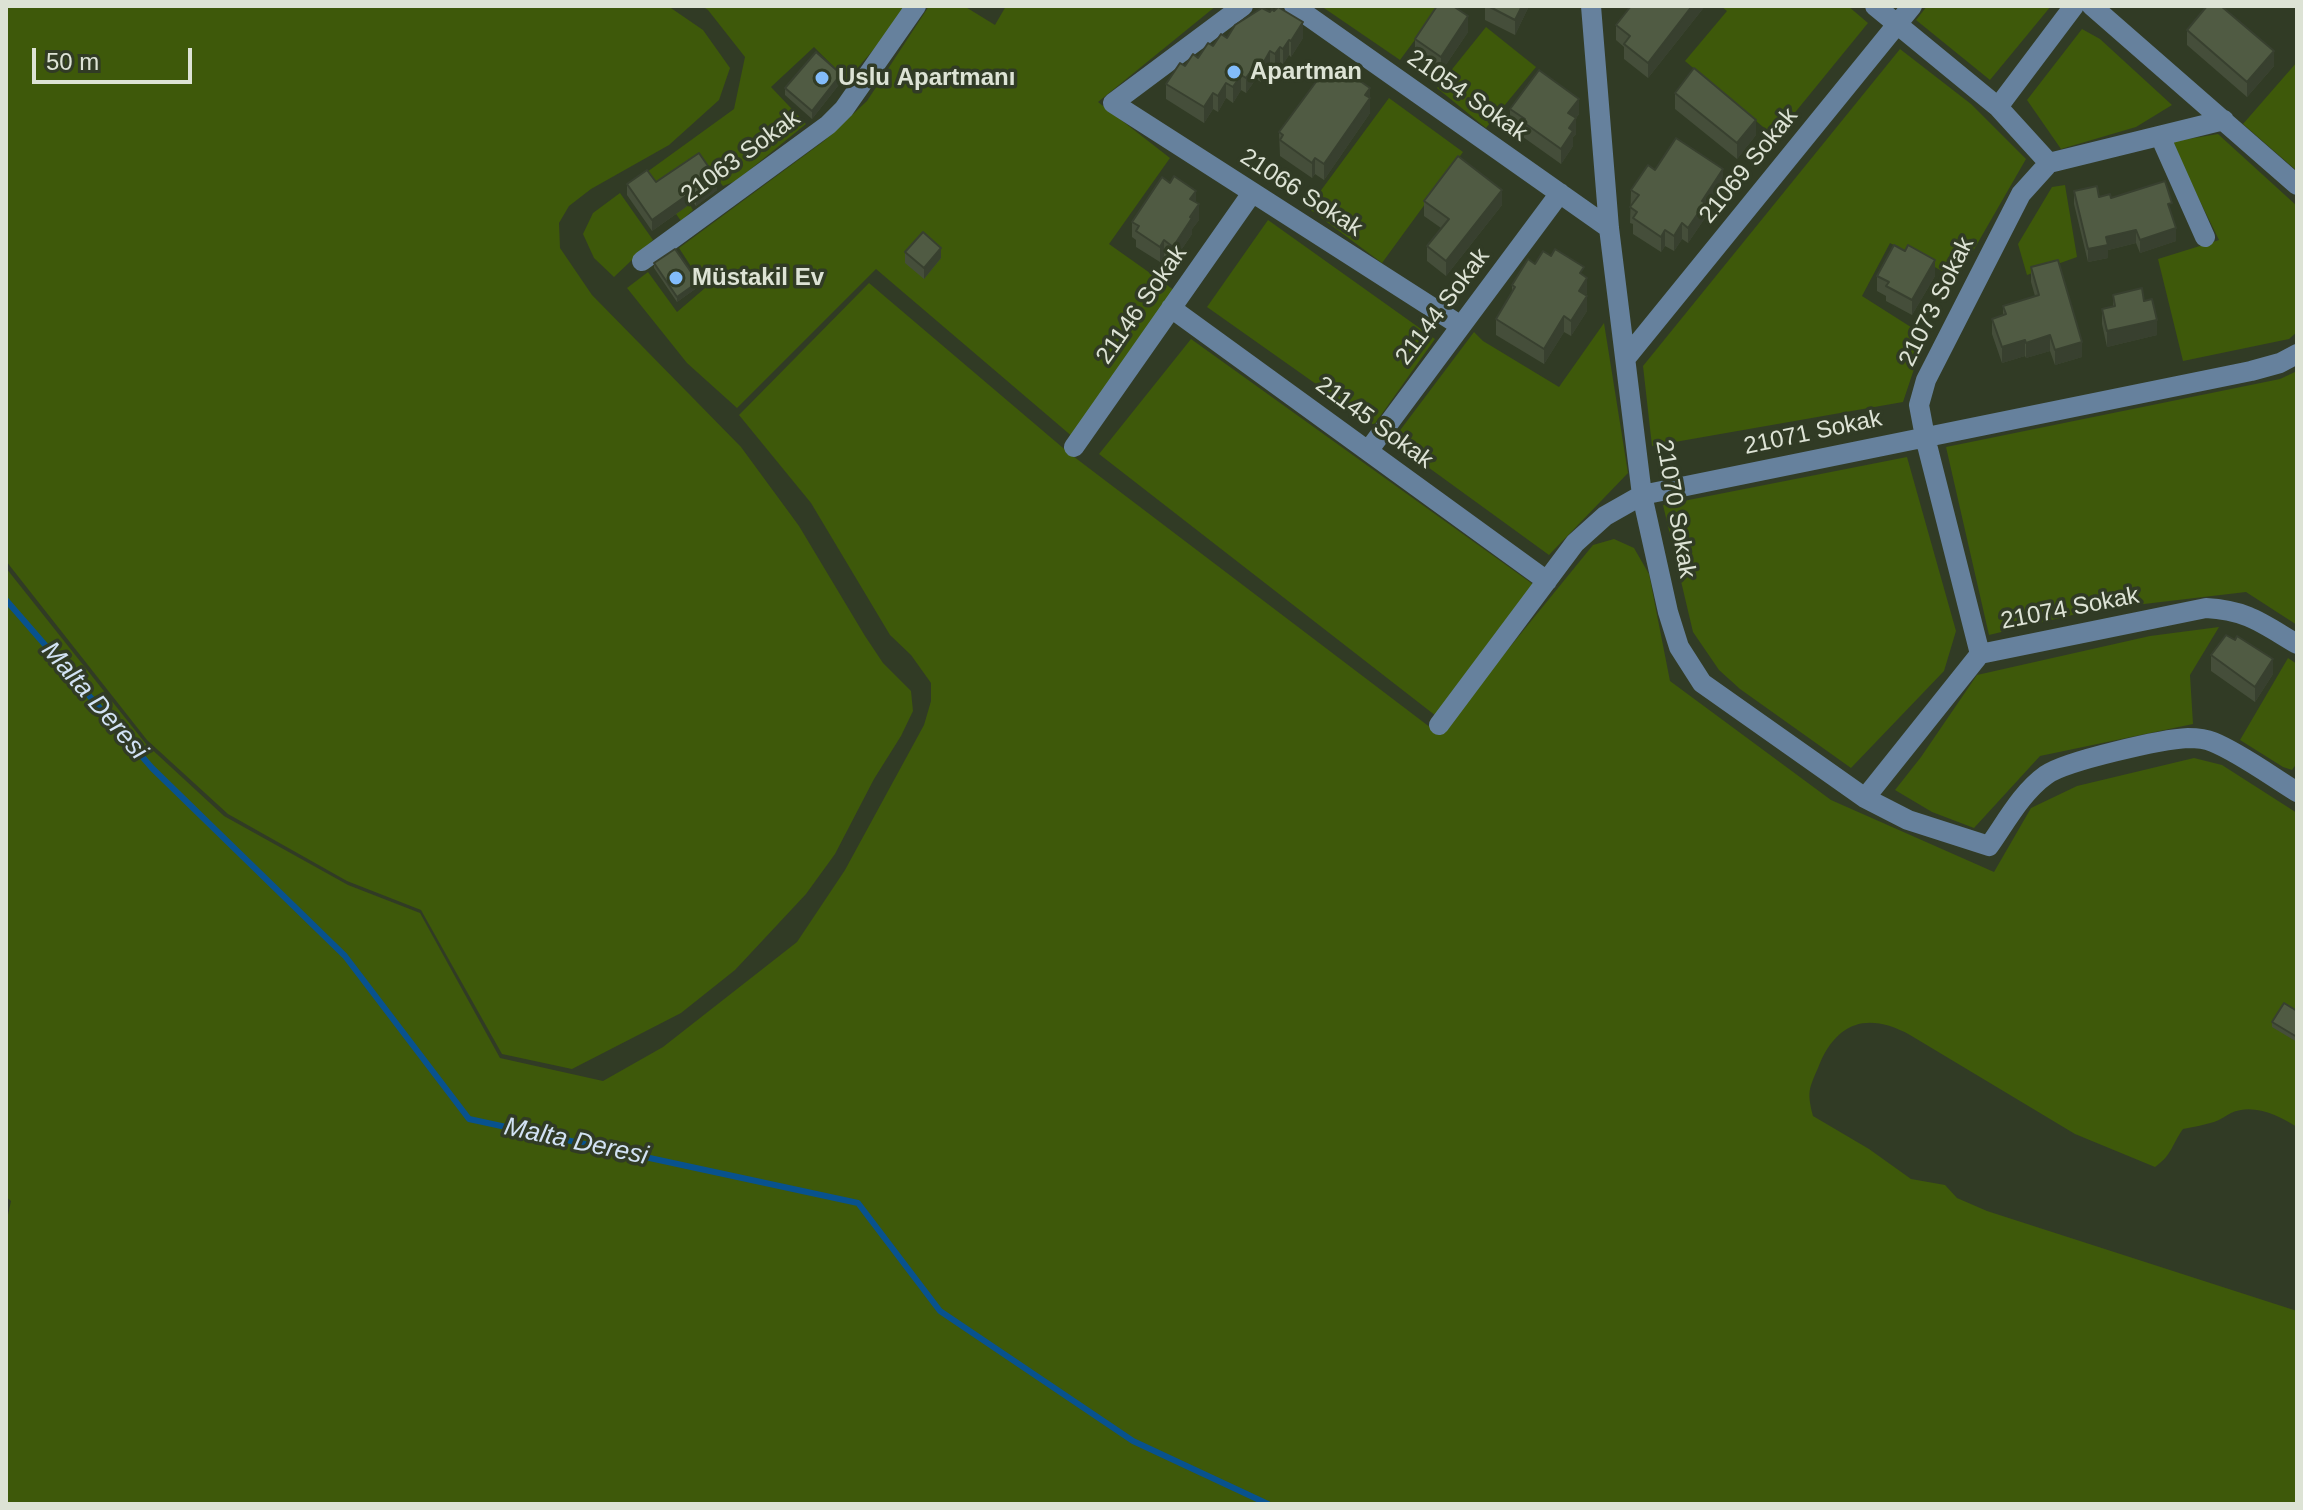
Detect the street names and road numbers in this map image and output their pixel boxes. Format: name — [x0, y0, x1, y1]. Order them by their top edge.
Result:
street label: 21054 Sokak — [1401, 44, 1533, 148]
street label: 21069 Sokak — [1694, 102, 1804, 230]
street label: 21063 Sokak — [676, 104, 806, 210]
street label: 21066 Sokak — [1234, 143, 1368, 243]
street label: 21073 Sokak — [1893, 233, 1981, 371]
street label: 21146 Sokak — [1091, 240, 1193, 370]
street label: 21144 Sokak — [1390, 243, 1496, 371]
street label: 21145 Sokak — [1310, 371, 1438, 475]
street label: 21071 Sokak — [1741, 404, 1885, 462]
street label: 21070 Sokak — [1649, 438, 1701, 580]
street label: 21074 Sokak — [1998, 581, 2142, 637]

